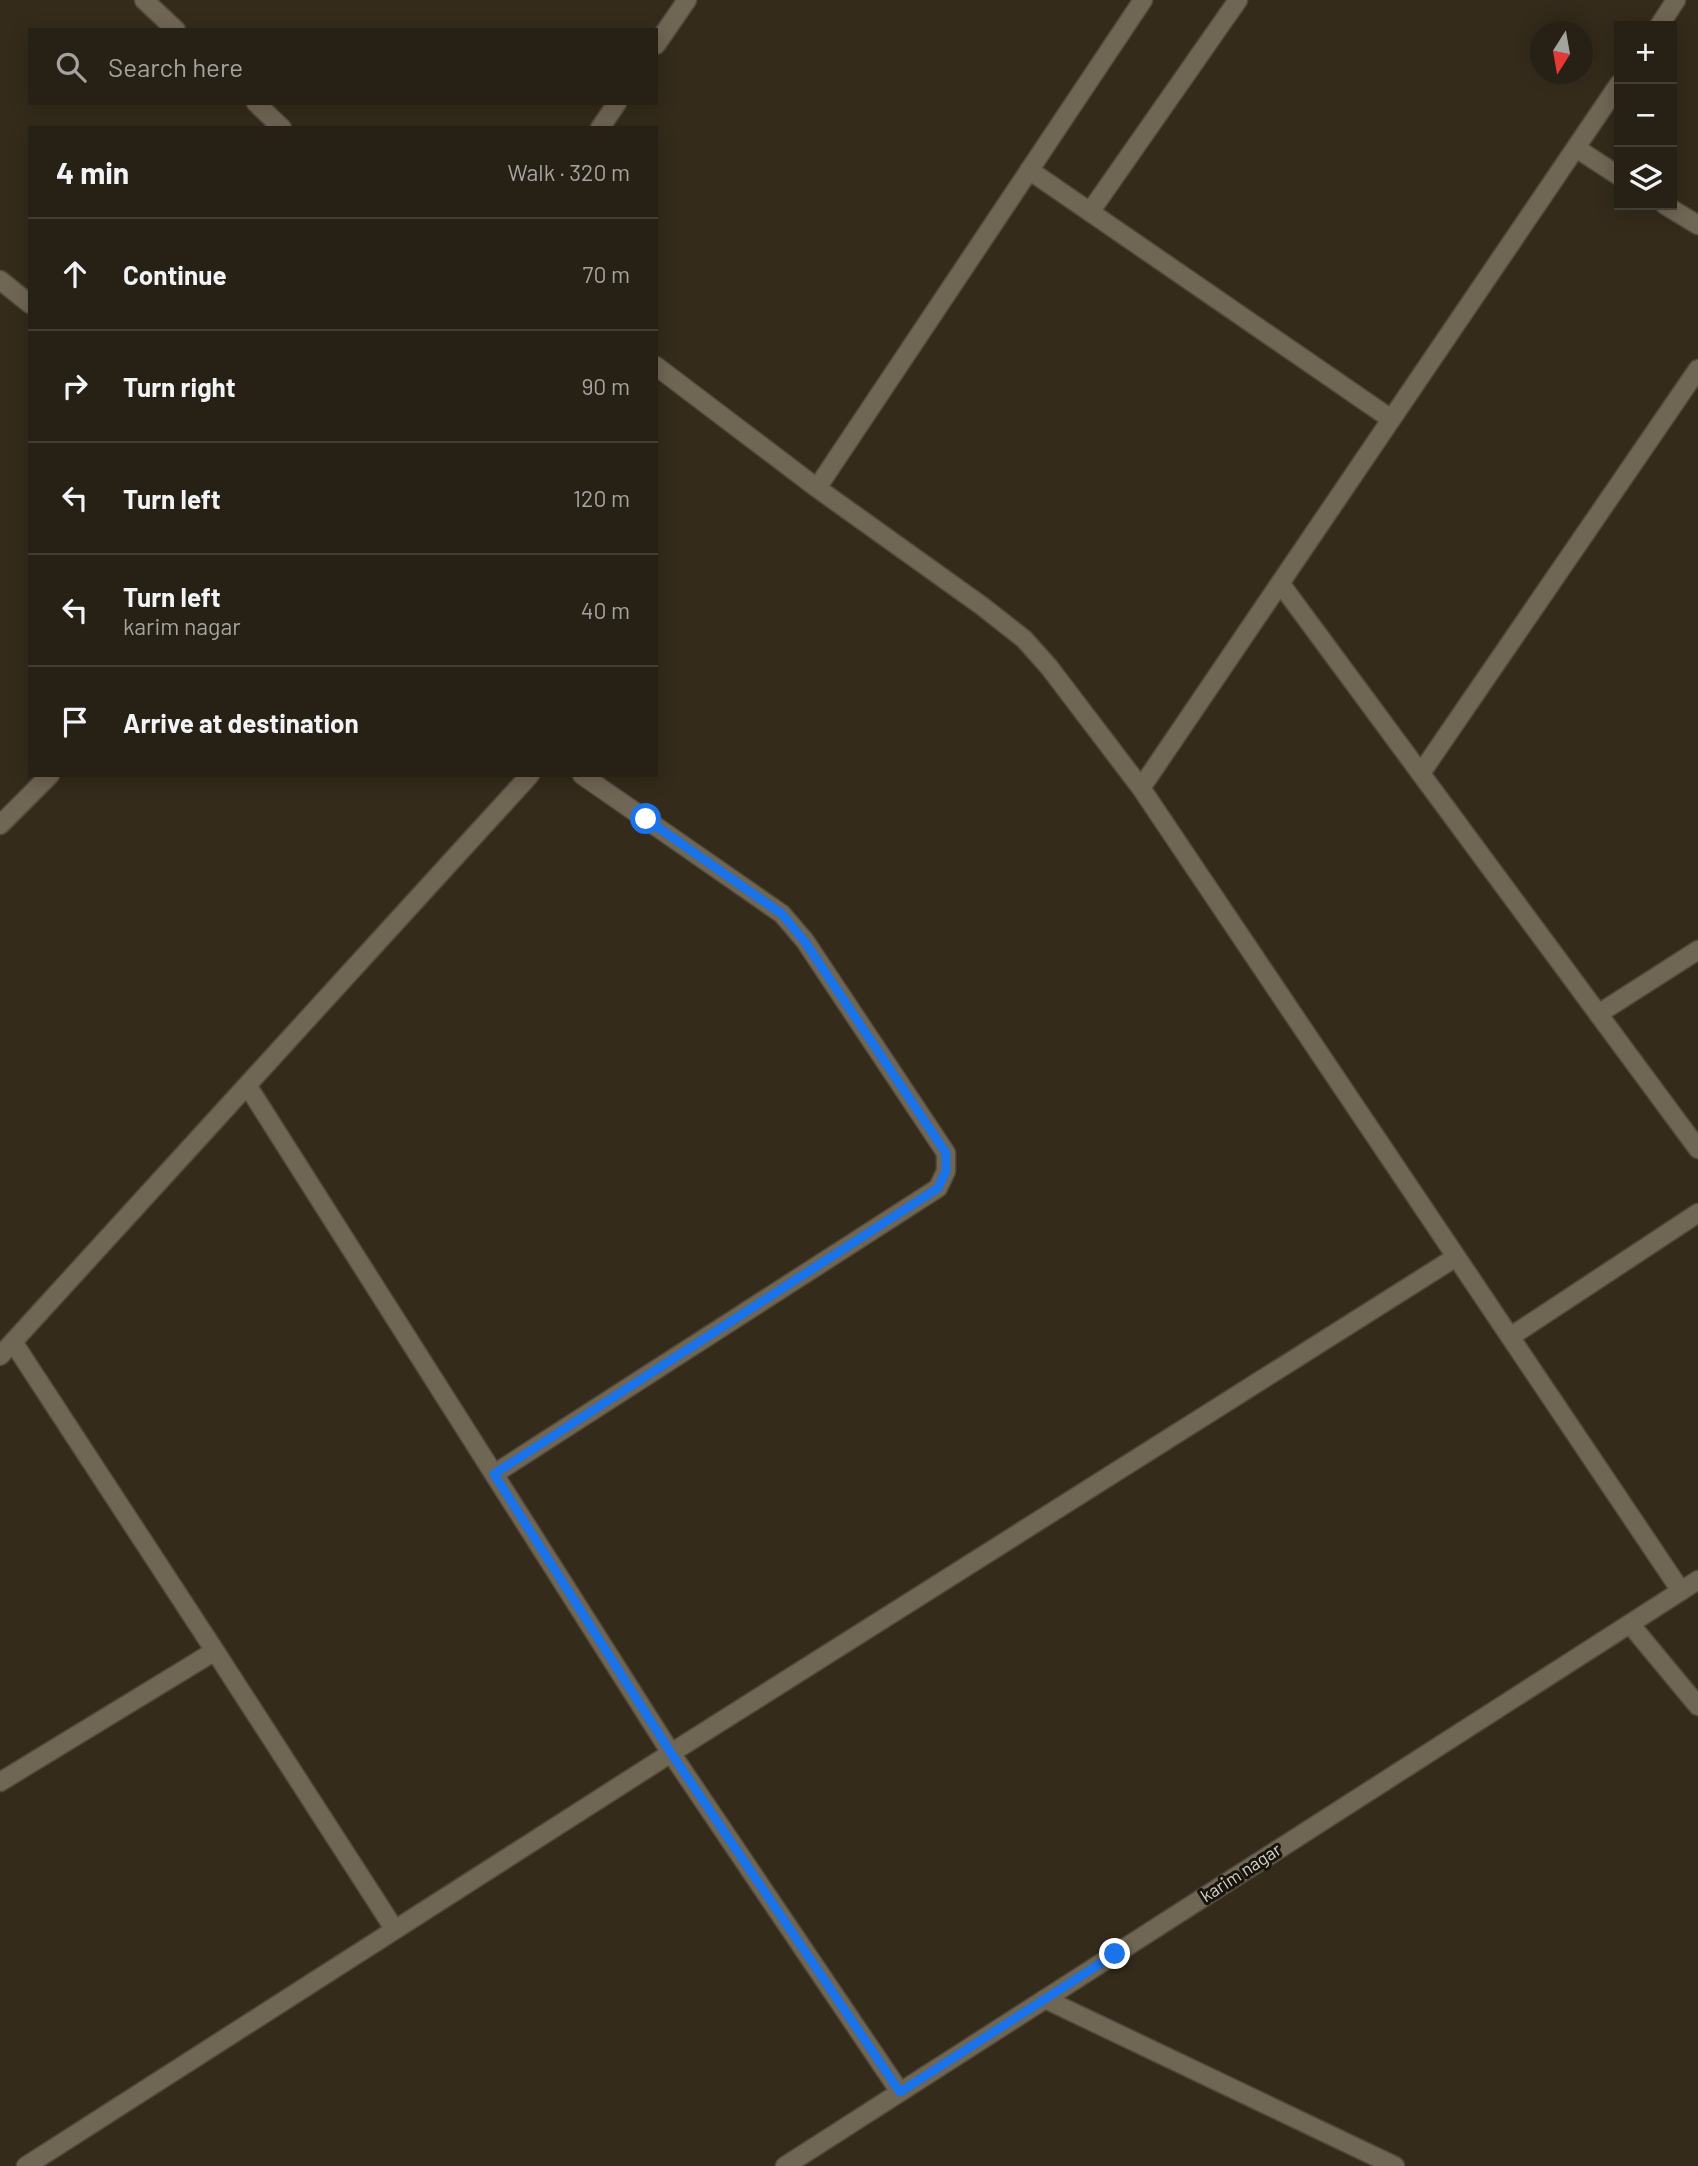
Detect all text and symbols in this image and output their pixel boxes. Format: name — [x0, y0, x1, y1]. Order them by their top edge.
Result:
north arrow — [1530, 21, 1593, 84]
map controls — [1614, 21, 1677, 210]
button: + — [1614, 21, 1677, 84]
search box — [28, 28, 658, 105]
icon: search — [52, 48, 90, 86]
text: Search here — [108, 51, 243, 82]
button: − — [1614, 84, 1677, 147]
button: layers — [1614, 147, 1677, 210]
text: 4 min — [56, 154, 129, 190]
text: Walk · 320 m — [508, 158, 630, 186]
icon: ahead — [56, 255, 94, 293]
text: Continue — [123, 259, 227, 290]
text: 70 m — [583, 260, 630, 288]
icon: right — [56, 367, 94, 405]
text: Turn right — [123, 371, 236, 402]
text: 90 m — [581, 372, 630, 400]
icon: left — [56, 479, 94, 517]
text: Turn left — [123, 483, 221, 514]
text: 120 m — [573, 484, 630, 512]
text: Turn left — [123, 581, 221, 612]
icon: left — [56, 591, 94, 629]
text: 40 m — [581, 596, 630, 624]
text: karim nagar — [123, 612, 241, 640]
icon: arrive — [56, 703, 94, 741]
text: Arrive at destination — [123, 707, 359, 738]
route start — [630, 803, 661, 834]
street label: karim nagar — [1196, 1838, 1285, 1906]
route end — [1099, 1938, 1130, 1969]

